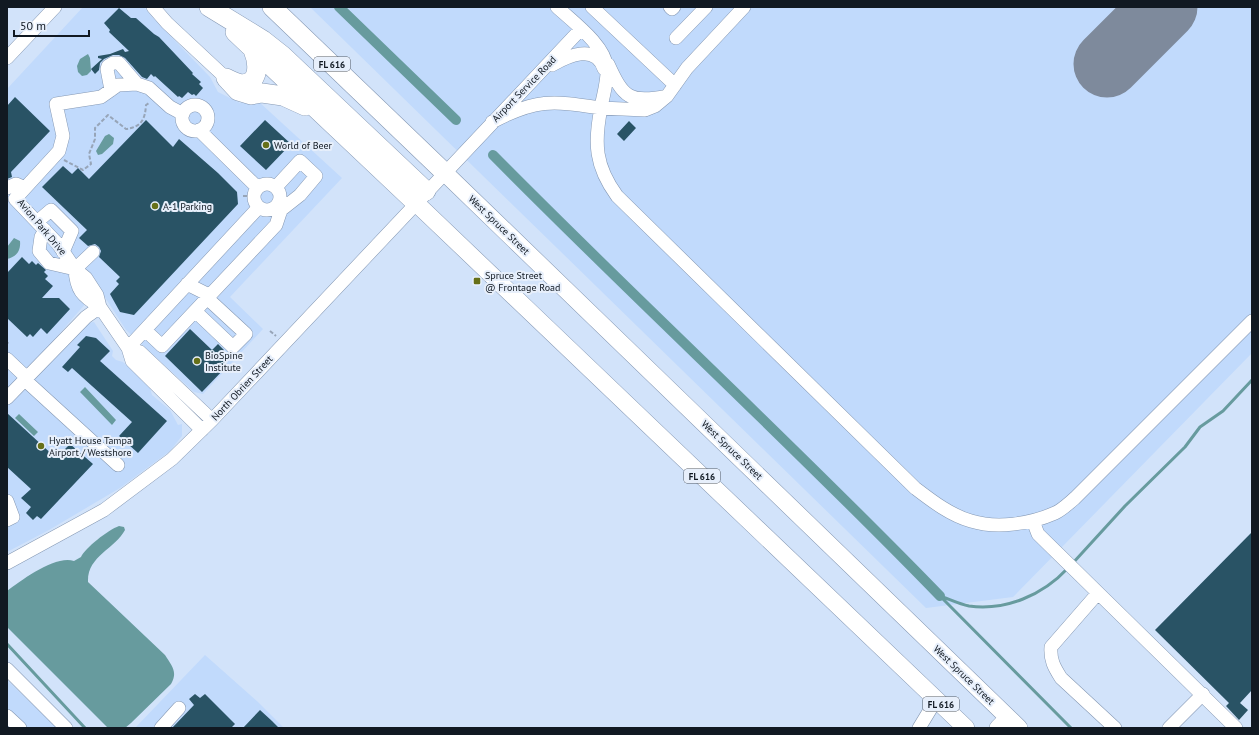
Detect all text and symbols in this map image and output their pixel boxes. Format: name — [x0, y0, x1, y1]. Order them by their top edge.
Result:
scale bar — [14, 12, 89, 38]
text: 50 m — [20, 18, 46, 33]
street label: Airport Service Road — [489, 53, 559, 125]
road number: FL 616 — [314, 57, 350, 71]
place label: World of Beer — [274, 139, 333, 152]
marker: World of Beer — [261, 140, 271, 150]
street label: West Spruce Street — [466, 192, 533, 258]
street label: Avion Park Drive — [15, 196, 69, 258]
place label: A-1 Parking — [163, 200, 212, 213]
marker: A-1 Parking — [150, 201, 160, 211]
place label: Spruce Street @ Frontage Road — [485, 269, 560, 294]
marker: Spruce Street @ Frontage Road — [472, 276, 482, 286]
place label: BioSpine Institute — [205, 349, 243, 374]
street label: North Obrien Street — [208, 352, 276, 423]
marker: BioSpine Institute — [192, 356, 202, 366]
street label: West Spruce Street — [699, 417, 766, 483]
place label: Hyatt House Tampa Airport / Westshore — [49, 434, 132, 459]
marker: Hyatt House Tampa Airport / Westshore — [36, 441, 46, 451]
road number: FL 616 — [684, 469, 720, 483]
street label: West Spruce Street — [931, 642, 998, 708]
road number: FL 616 — [923, 697, 959, 711]

